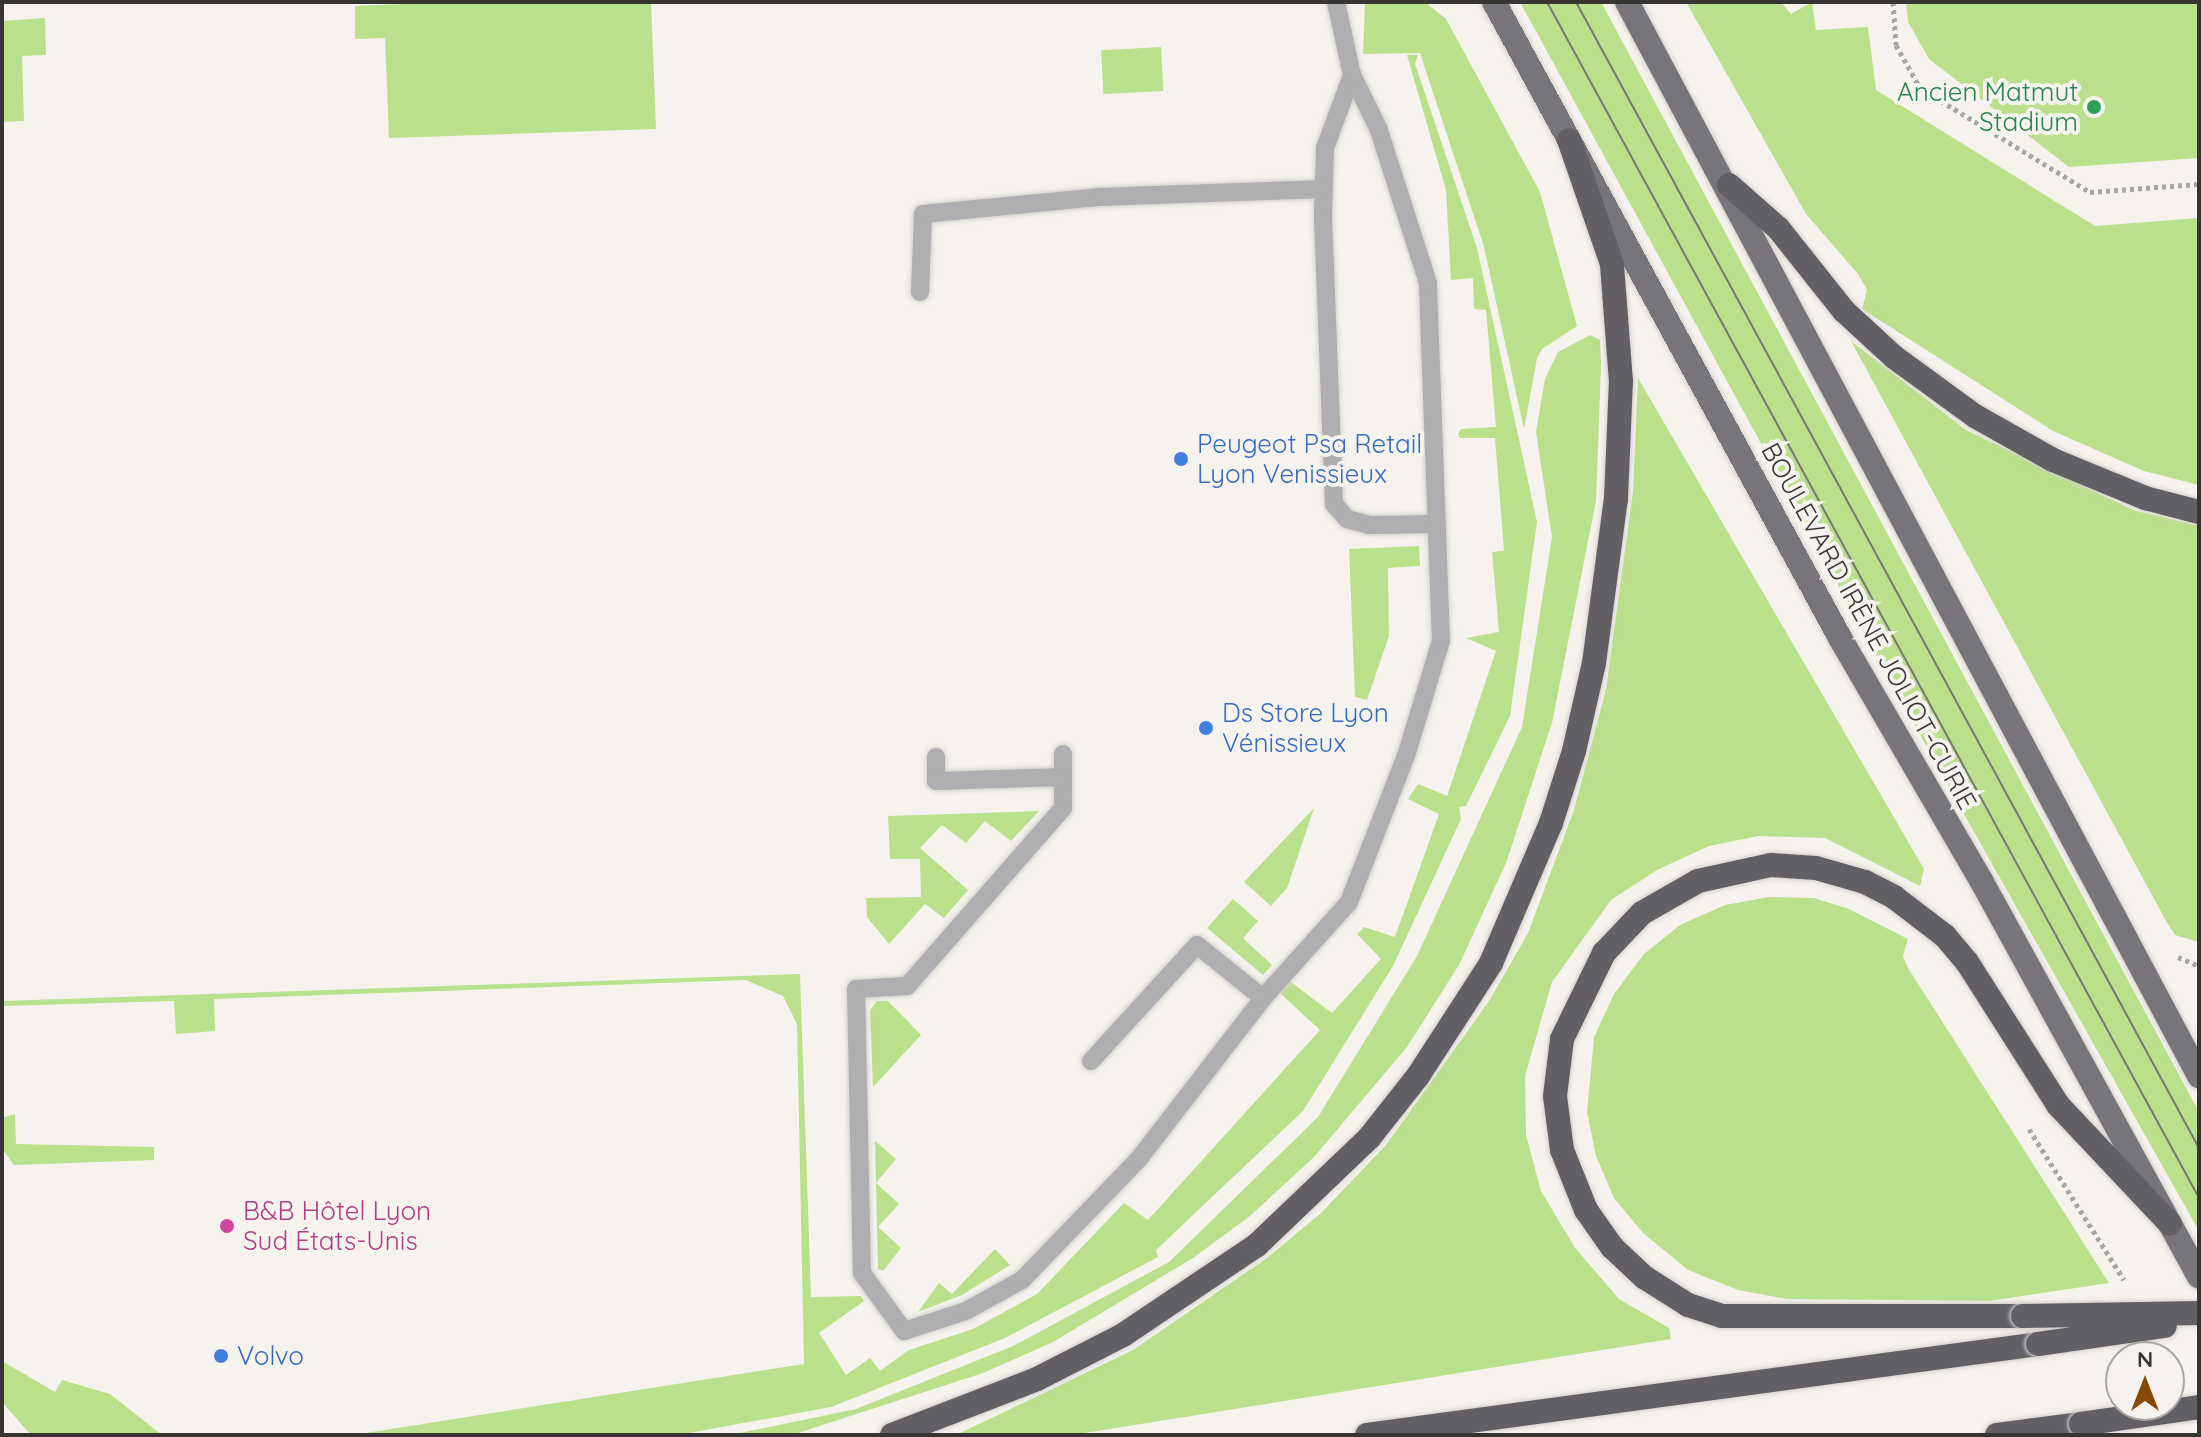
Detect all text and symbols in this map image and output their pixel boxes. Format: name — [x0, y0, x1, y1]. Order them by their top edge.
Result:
place label: Ancien Matmut Stadium — [1897, 76, 2078, 138]
marker: Ancien Matmut Stadium — [2085, 98, 2103, 116]
place label: Peugeot Psa Retail Lyon Venissieux — [1197, 428, 1422, 490]
street label: BOULEVARD IRÈNE JOLIOT-CURIE — [1755, 437, 1983, 815]
marker: Peugeot Psa Retail Lyon Venissieux — [1172, 450, 1190, 468]
place label: Ds Store Lyon Vénissieux — [1222, 697, 1389, 758]
marker: Ds Store Lyon Vénissieux — [1197, 719, 1215, 737]
place label: B&B Hôtel Lyon Sud États-Unis — [243, 1195, 431, 1256]
marker: B&B Hôtel Lyon Sud États-Unis — [218, 1217, 236, 1235]
place label: Volvo — [237, 1340, 304, 1372]
north arrow — [2105, 1341, 2185, 1421]
text: N — [2137, 1345, 2153, 1373]
marker: Volvo — [212, 1347, 230, 1365]

